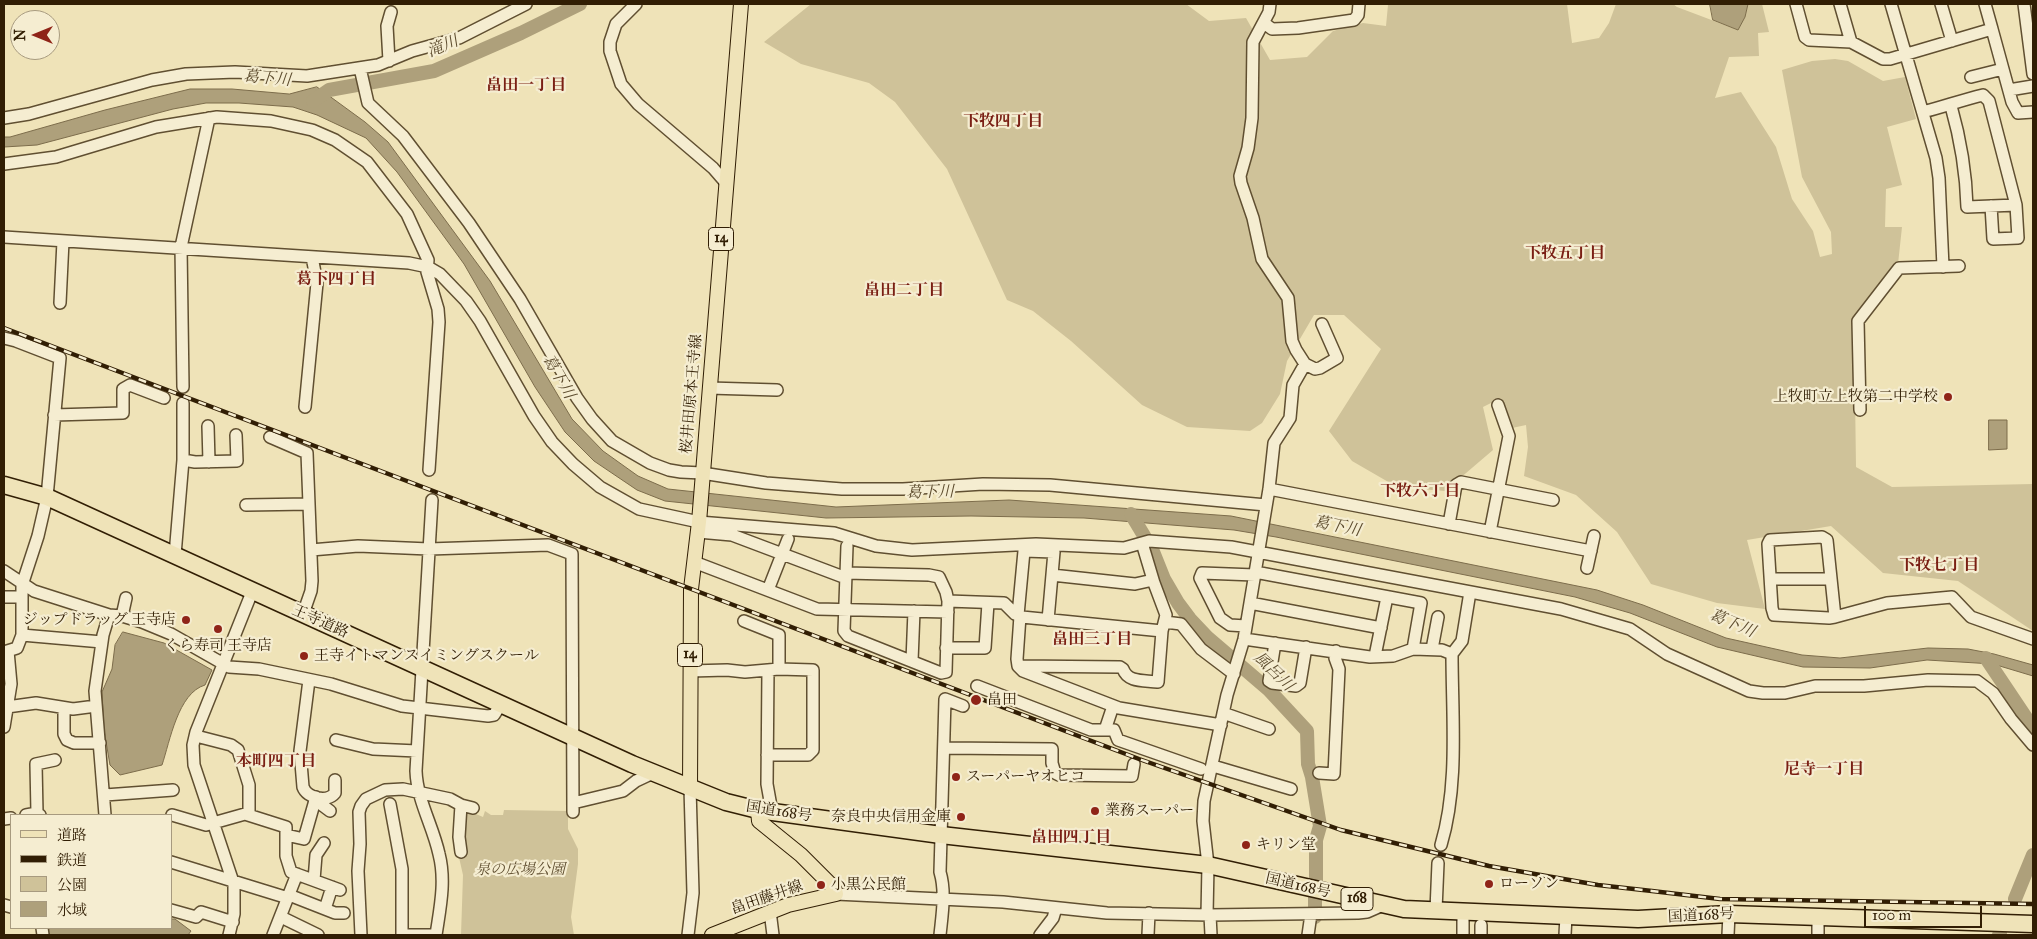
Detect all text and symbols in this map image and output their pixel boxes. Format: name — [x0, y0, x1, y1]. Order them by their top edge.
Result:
north arrow — [10, 10, 60, 60]
text: N — [12, 29, 29, 41]
water label: 滝川 — [425, 32, 461, 62]
water label: 葛下川 — [242, 67, 292, 91]
district label: 畠田一丁目 — [486, 76, 566, 96]
district label: 下牧四丁目 — [963, 112, 1043, 132]
road number: 14 — [708, 228, 734, 250]
district label: 下牧五丁目 — [1525, 244, 1605, 264]
district label: 葛下四丁目 — [296, 270, 376, 290]
district label: 畠田二丁目 — [864, 281, 944, 301]
street label: 桜井田原本王寺線 — [678, 333, 706, 455]
water label: 葛下川 — [538, 351, 578, 403]
place label: 上牧町立上牧第二中学校 — [1773, 388, 1938, 406]
marker: 上牧町立上牧第二中学校 — [1942, 391, 1954, 403]
district label: 下牧六丁目 — [1380, 482, 1460, 502]
water label: 葛下川 — [906, 483, 954, 503]
water label: 葛下川 — [1312, 513, 1362, 541]
district label: 下牧七丁目 — [1899, 556, 1979, 576]
street label: 王寺道路 — [289, 602, 351, 642]
water label: 葛下川 — [1706, 606, 1758, 642]
place label: ジップドラッグ 王寺店 — [23, 611, 176, 629]
marker: ジップドラッグ 王寺店 — [180, 614, 192, 626]
marker: くら寿司 王寺店 — [212, 623, 224, 635]
district label: 畠田三丁目 — [1052, 630, 1132, 650]
place label: くら寿司 王寺店 — [164, 637, 272, 655]
road number: 14 — [678, 644, 702, 666]
place label: 王寺イトマンスイミングスクール — [314, 647, 539, 665]
water label: 風呂川 — [1249, 648, 1297, 696]
marker: 王寺イトマンスイミングスクール — [298, 650, 310, 662]
place label: 畠田 — [987, 691, 1017, 709]
marker: 畠田 — [969, 693, 983, 707]
district label: 本町四丁目 — [236, 752, 316, 772]
district label: 尼寺一丁目 — [1784, 760, 1864, 780]
place label: スーパーヤオヒコ — [966, 768, 1085, 786]
marker: スーパーヤオヒコ — [950, 771, 962, 783]
street label: 国道168号 — [745, 798, 813, 826]
place label: 業務スーパー — [1105, 802, 1194, 820]
marker: 業務スーパー — [1089, 805, 1101, 817]
place label: 奈良中央信用金庫 — [831, 808, 951, 826]
marker: 奈良中央信用金庫 — [955, 811, 967, 823]
legend — [10, 814, 172, 929]
text: 道路 — [57, 826, 87, 844]
district label: 畠田四丁目 — [1031, 828, 1111, 848]
place label: キリン堂 — [1256, 836, 1316, 854]
marker: キリン堂 — [1240, 839, 1252, 851]
text: 鉄道 — [57, 851, 87, 869]
park label: 泉の広場公園 — [475, 861, 565, 879]
street label: 国道168号 — [1264, 870, 1332, 902]
place label: ローソン — [1499, 875, 1559, 893]
text: 公園 — [57, 876, 87, 894]
place label: 小黒公民館 — [831, 876, 906, 894]
street label: 畠田藤井線 — [729, 877, 805, 919]
marker: ローソン — [1483, 878, 1495, 890]
marker: 小黒公民館 — [815, 879, 827, 891]
road number: 168 — [1341, 888, 1373, 911]
scale bar — [1867, 896, 1984, 928]
text: 水域 — [57, 901, 87, 919]
street label: 国道168号 — [1667, 905, 1735, 927]
text: 100 m — [1872, 906, 1911, 924]

